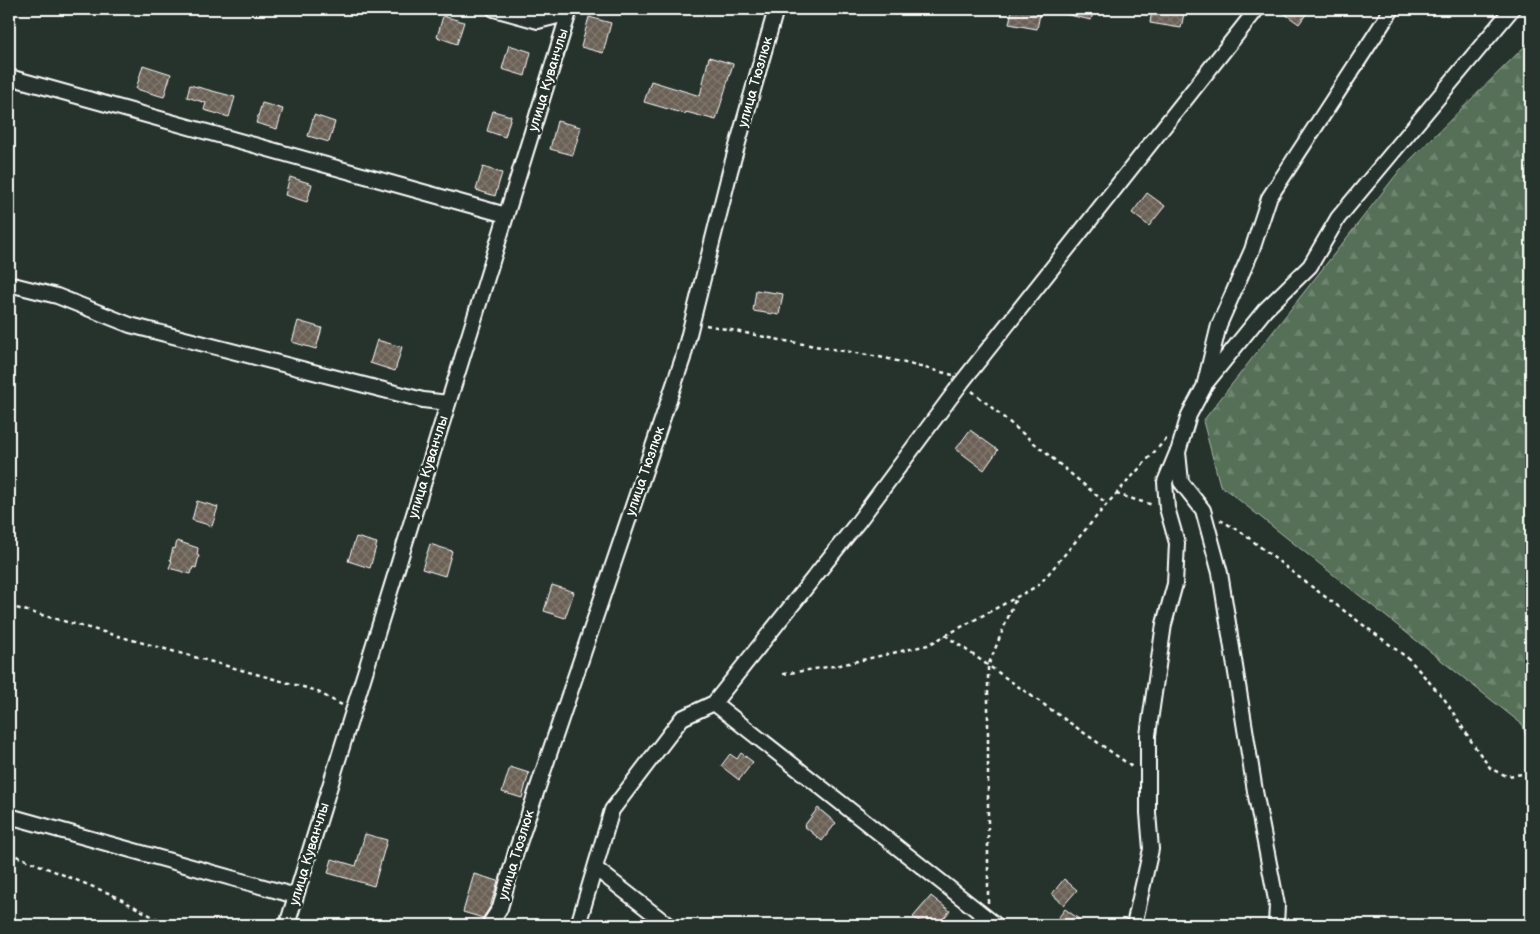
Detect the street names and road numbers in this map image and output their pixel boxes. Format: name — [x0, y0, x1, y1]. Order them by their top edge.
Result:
street label: улица Куванчлы — [524, 26, 572, 134]
street label: улица Тюзлюк — [734, 34, 776, 129]
street label: улица Куванчлы — [404, 413, 452, 521]
street label: улица Тюзлюк — [622, 424, 668, 518]
street label: улица Куванчлы — [285, 800, 333, 908]
street label: улица Тюзлюк — [494, 807, 538, 902]

